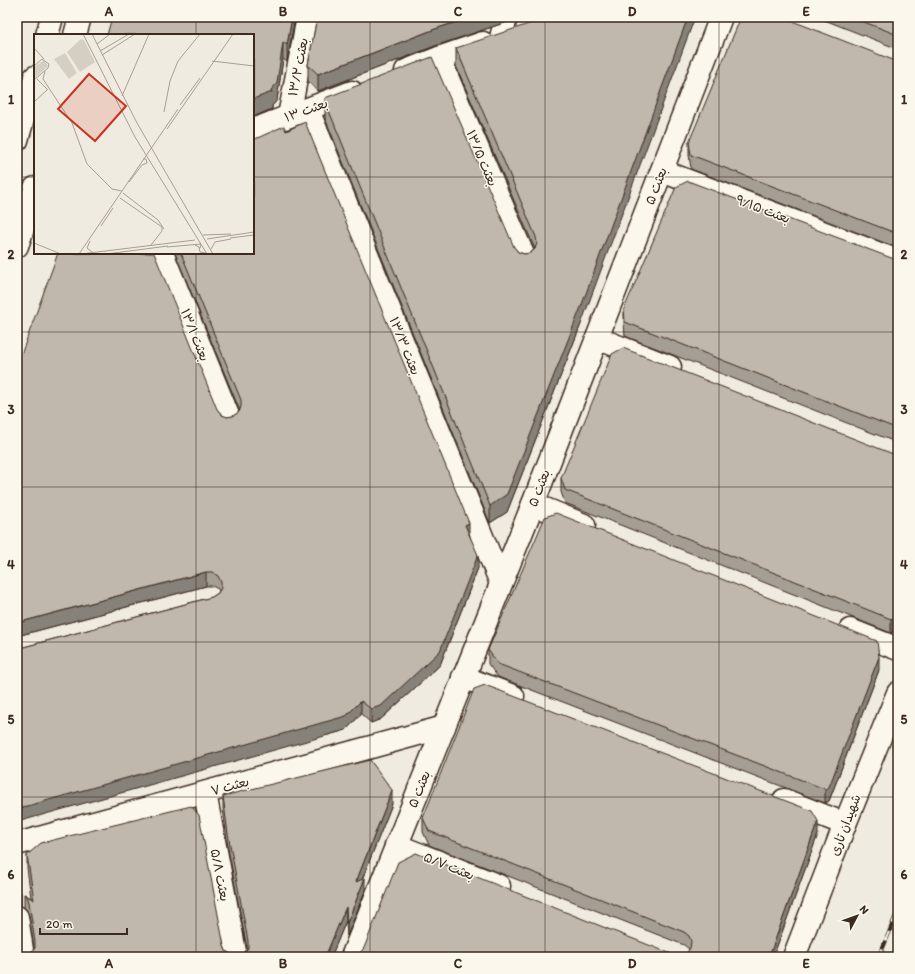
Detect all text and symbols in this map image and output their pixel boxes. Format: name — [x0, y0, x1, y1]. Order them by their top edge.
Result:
text: A — [104, 4, 114, 19]
text: B — [279, 4, 288, 19]
text: C — [454, 4, 463, 19]
text: D — [628, 4, 637, 19]
text: E — [802, 4, 810, 19]
inset map — [34, 34, 254, 254]
street label: بعثت ۱۳/۲ — [285, 36, 312, 98]
text: 1 — [8, 92, 14, 107]
text: 1 — [901, 92, 907, 107]
street label: بعثت ۱۳ — [282, 95, 330, 126]
street label: بعثت ۱۳/۵ — [463, 128, 501, 189]
street label: بعثت ۵ — [642, 165, 671, 207]
street label: بعثت ۹/۱۵ — [733, 192, 792, 227]
text: 2 — [8, 247, 15, 262]
text: 2 — [901, 247, 908, 262]
street label: بعثت ۱۳/۱ — [177, 307, 212, 364]
street label: بعثت ۱۳/۳ — [386, 315, 423, 378]
text: 3 — [7, 402, 15, 417]
text: 3 — [900, 402, 908, 417]
street label: بعثت ۵ — [525, 467, 554, 509]
text: 4 — [7, 557, 15, 572]
text: 4 — [900, 557, 908, 572]
text: 5 — [8, 712, 15, 727]
text: 5 — [901, 712, 908, 727]
street label: بعثت ۵ — [405, 768, 434, 810]
street label: بعثت ۷ — [209, 774, 251, 799]
street label: شهیدان تاری — [826, 792, 865, 858]
street label: بعثت ۵/۸ — [207, 847, 232, 903]
street label: بعثت ۵/۷ — [421, 849, 477, 884]
text: 6 — [8, 867, 15, 882]
text: 6 — [901, 867, 908, 882]
north arrow — [837, 896, 877, 936]
text: N — [857, 903, 872, 917]
scale bar — [40, 910, 127, 936]
text: 20 m — [46, 917, 73, 931]
text: A — [104, 956, 114, 971]
text: B — [279, 956, 288, 971]
text: C — [454, 956, 463, 971]
text: D — [628, 956, 637, 971]
text: E — [802, 956, 810, 971]

